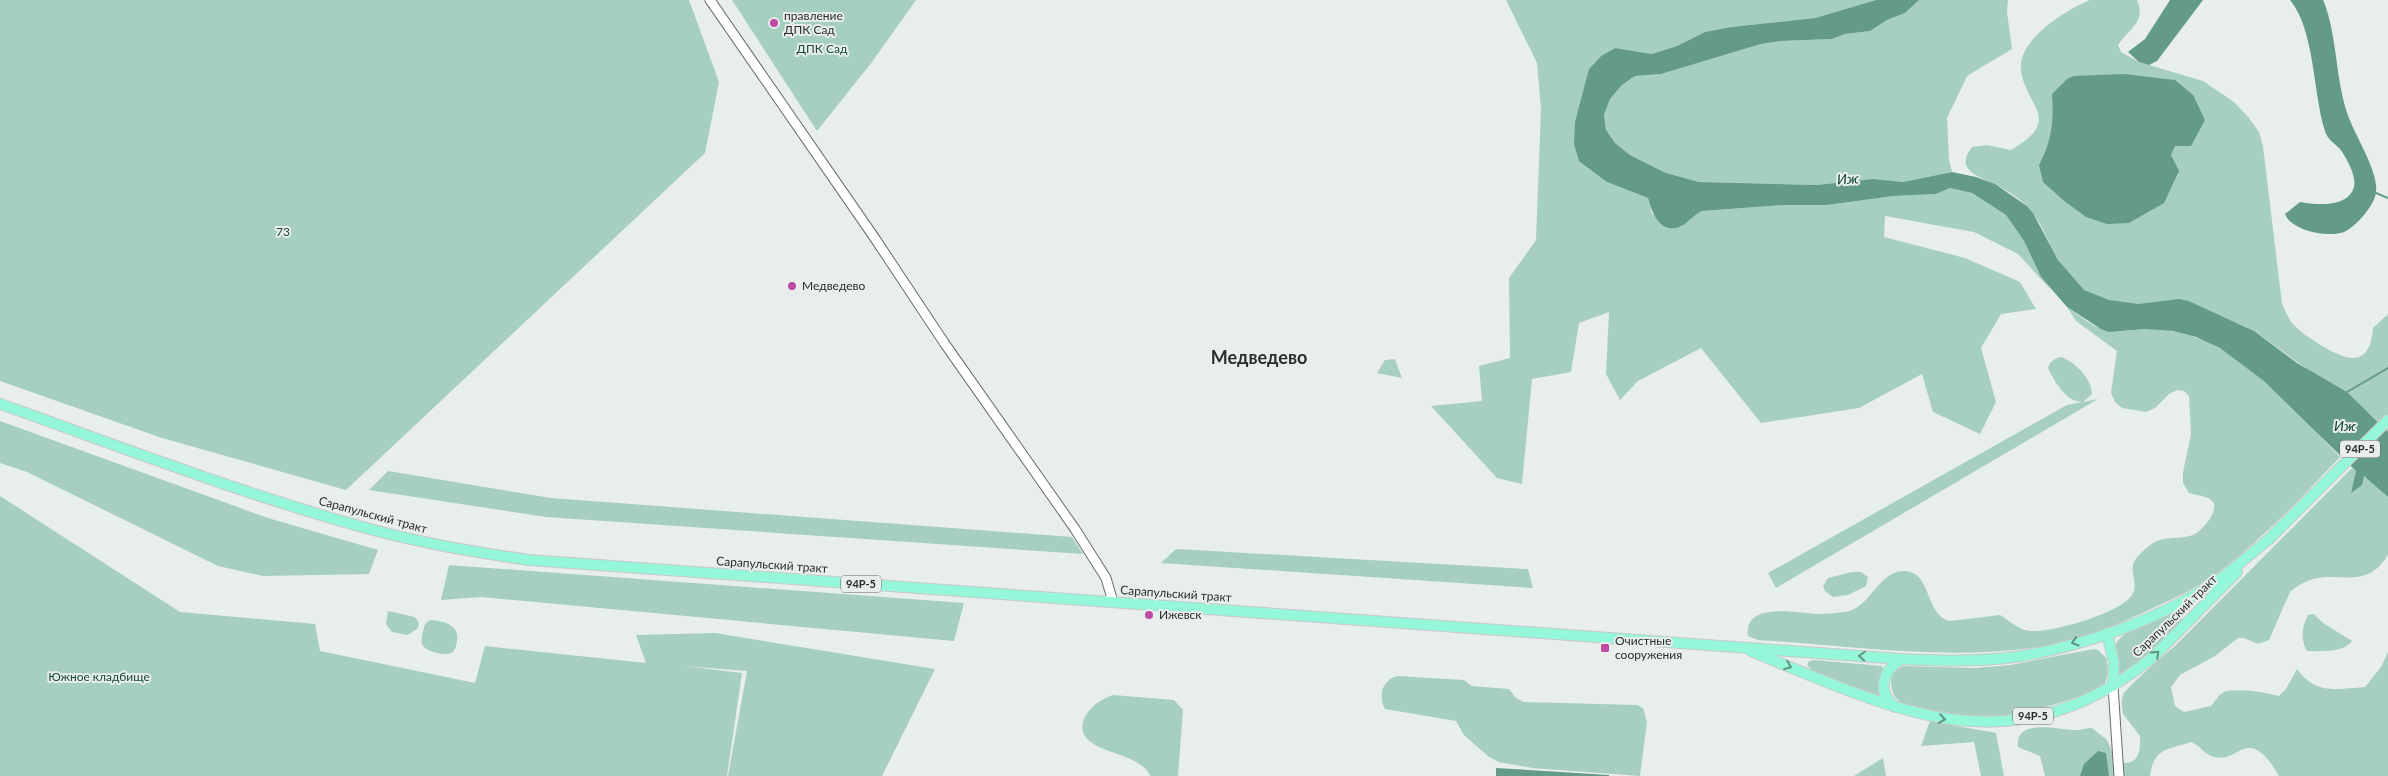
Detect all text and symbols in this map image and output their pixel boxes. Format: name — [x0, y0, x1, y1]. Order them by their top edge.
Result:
place label: правление ДПК Сад — [784, 8, 843, 37]
marker: правление ДПК Сад — [768, 17, 780, 29]
park label: ДПК Сад — [797, 41, 848, 56]
water label: Иж — [1837, 169, 1860, 188]
park label: 73 — [276, 224, 290, 239]
place label: Медведево — [802, 278, 866, 293]
marker: Медведево — [786, 280, 798, 292]
district label: Медведево — [1211, 346, 1307, 368]
water label: Иж — [2334, 417, 2357, 434]
road number: 94Р-5 — [2340, 440, 2380, 458]
street label: Сарапульский тракт — [317, 493, 429, 536]
street label: Сарапульский тракт — [716, 553, 828, 576]
street label: Сарапульский тракт — [2129, 571, 2220, 660]
road number: 94Р-5 — [841, 576, 881, 592]
street label: Сарапульский тракт — [1120, 582, 1232, 605]
place label: Ижевск — [1159, 607, 1202, 622]
marker: Ижевск — [1143, 609, 1155, 621]
place label: Очистные сооружения — [1615, 633, 1682, 662]
one-way arrow — [2072, 637, 2080, 647]
marker: Очистные сооружения — [1599, 642, 1611, 654]
one-way arrow — [1858, 651, 1866, 662]
one-way arrow — [2151, 651, 2160, 660]
one-way arrow — [1783, 660, 1792, 671]
park label: Южное кладбище — [48, 669, 150, 684]
road number: 94Р-5 — [2013, 708, 2053, 724]
one-way arrow — [1938, 713, 1946, 724]

